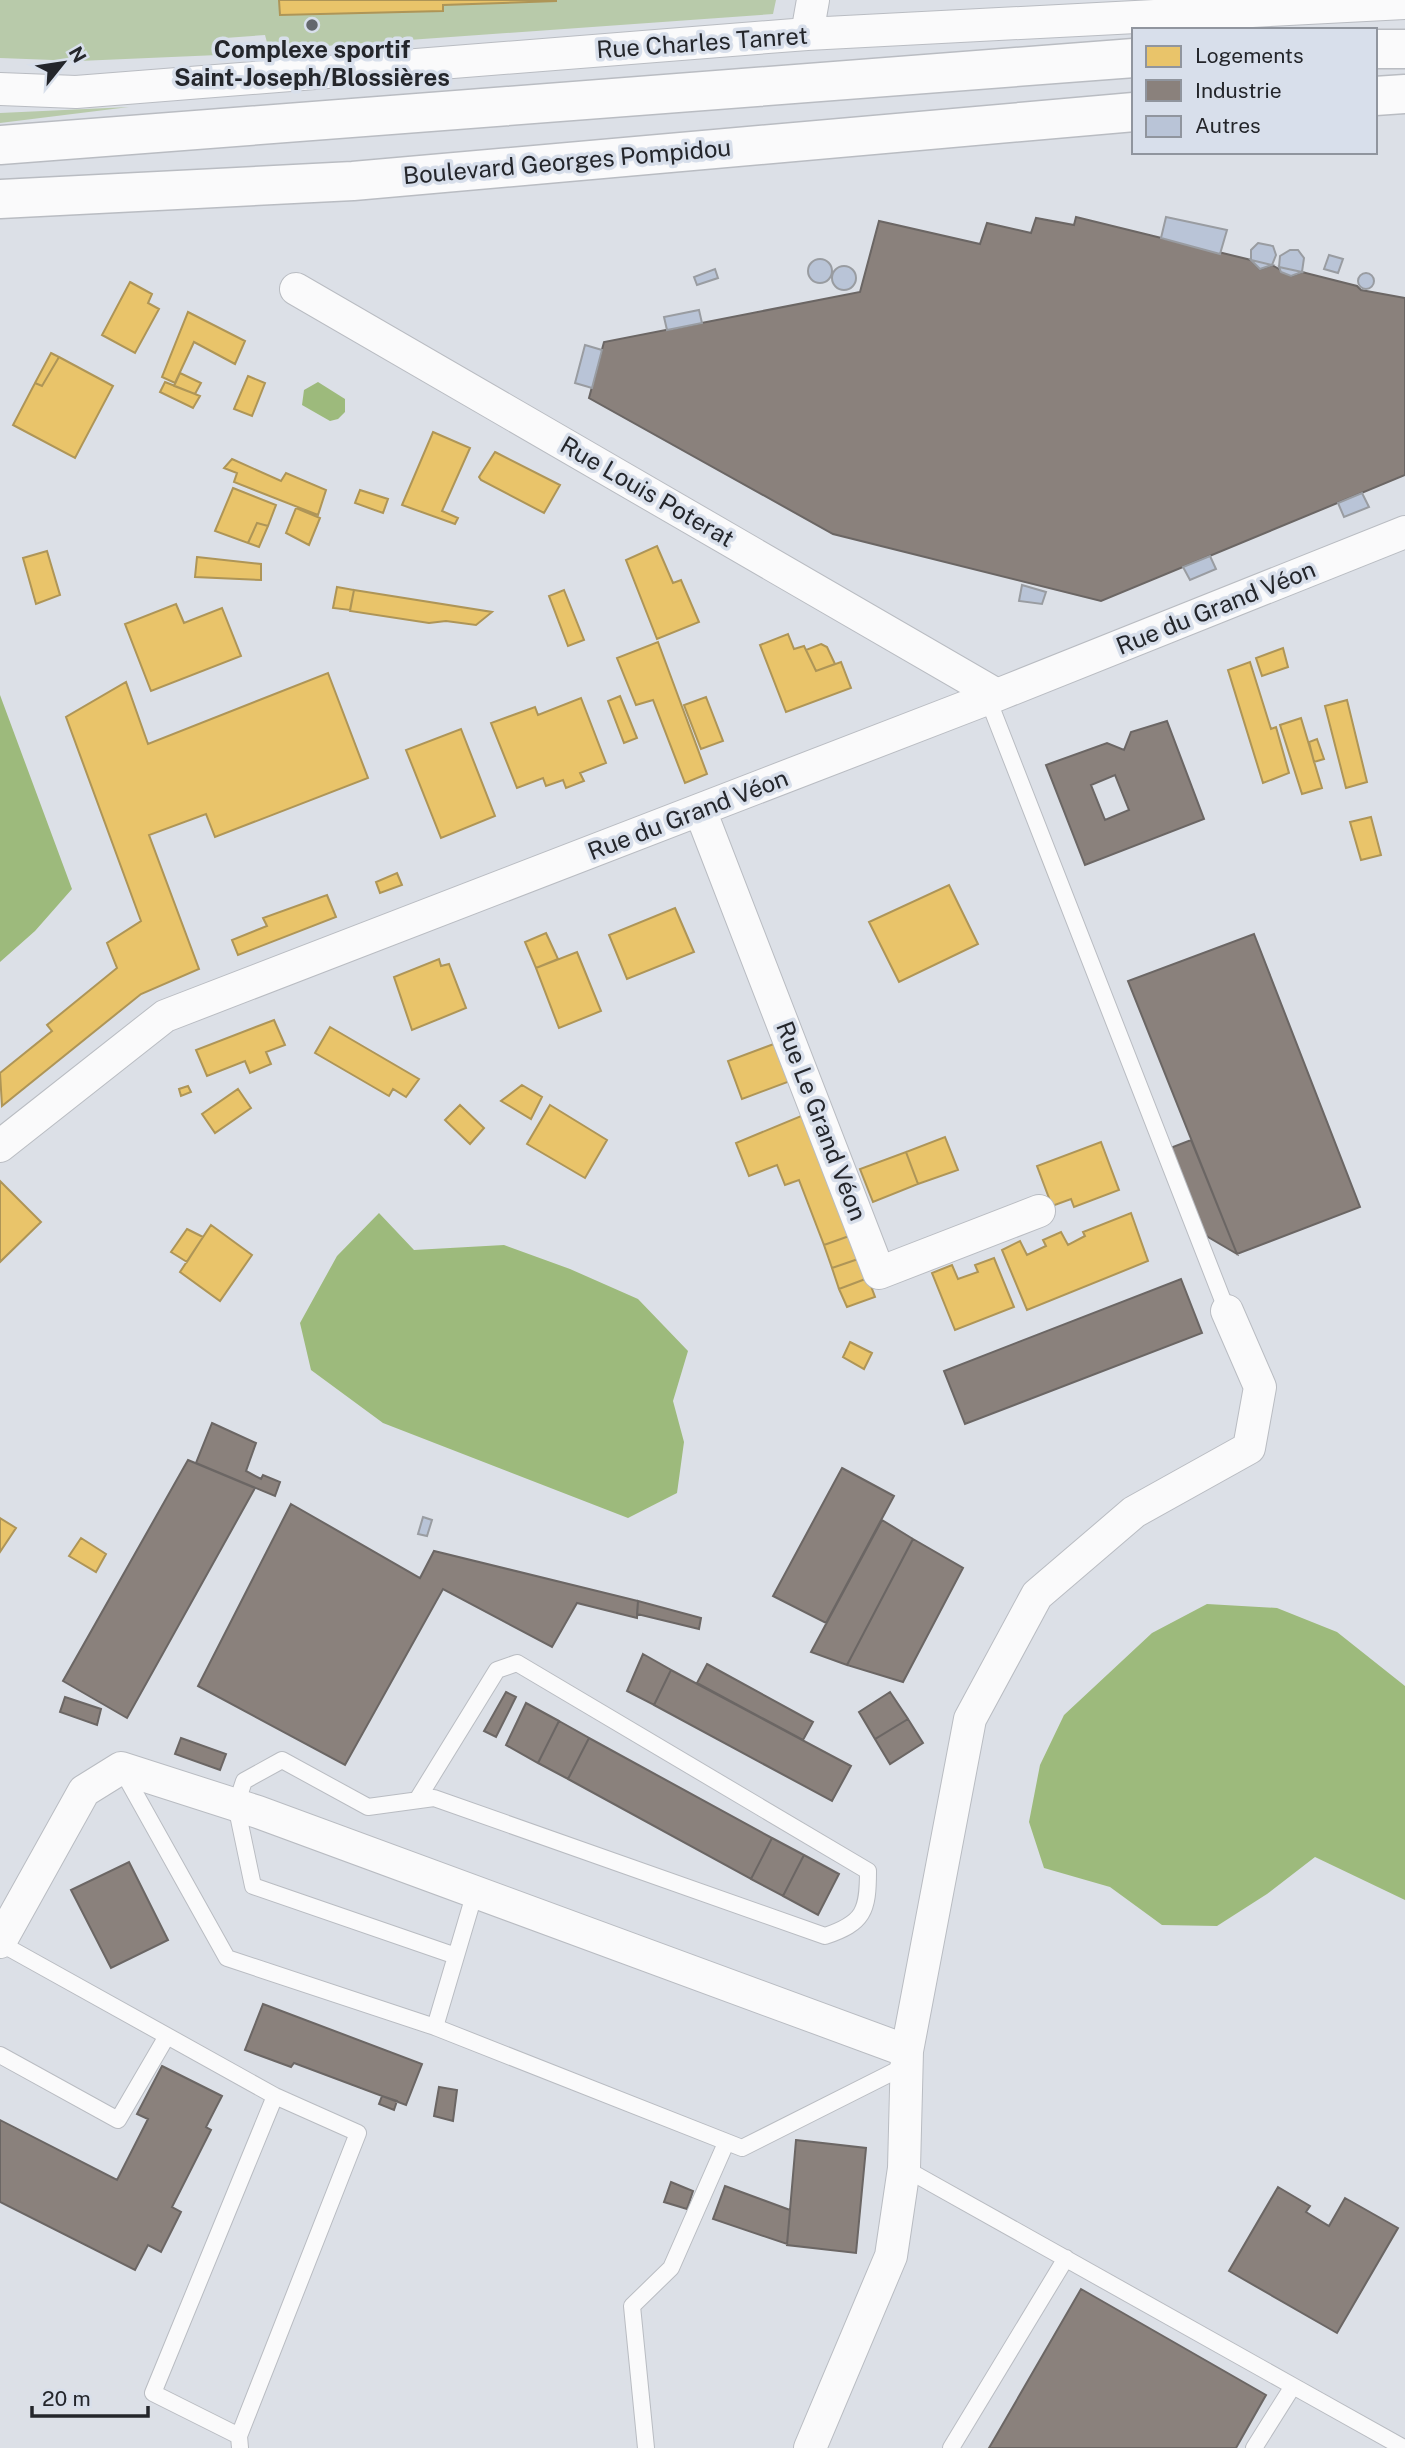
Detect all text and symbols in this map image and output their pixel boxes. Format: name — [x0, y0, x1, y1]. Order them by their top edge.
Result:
marker: Complexe sportif Saint-Joseph/Blossières — [304, 17, 320, 33]
street label: Rue Charles Tanret — [595, 21, 809, 63]
north arrow — [28, 28, 98, 98]
legend — [1132, 28, 1377, 154]
place label: Complexe sportif Saint-Joseph/Blossières — [174, 35, 450, 91]
text: N — [64, 43, 91, 66]
text: Logements — [1195, 43, 1304, 68]
text: Industrie — [1195, 78, 1282, 103]
text: Autres — [1195, 113, 1261, 138]
street label: Boulevard Georges Pompidou — [402, 133, 732, 189]
street label: Rue Louis Poterat — [556, 430, 739, 552]
street label: Rue du Grand Véon — [1112, 554, 1319, 660]
street label: Rue du Grand Véon — [584, 763, 792, 865]
street label: Rue Le Grand Véon — [771, 1017, 873, 1224]
scale bar — [32, 2374, 147, 2418]
text: 20 m — [42, 2386, 91, 2411]

